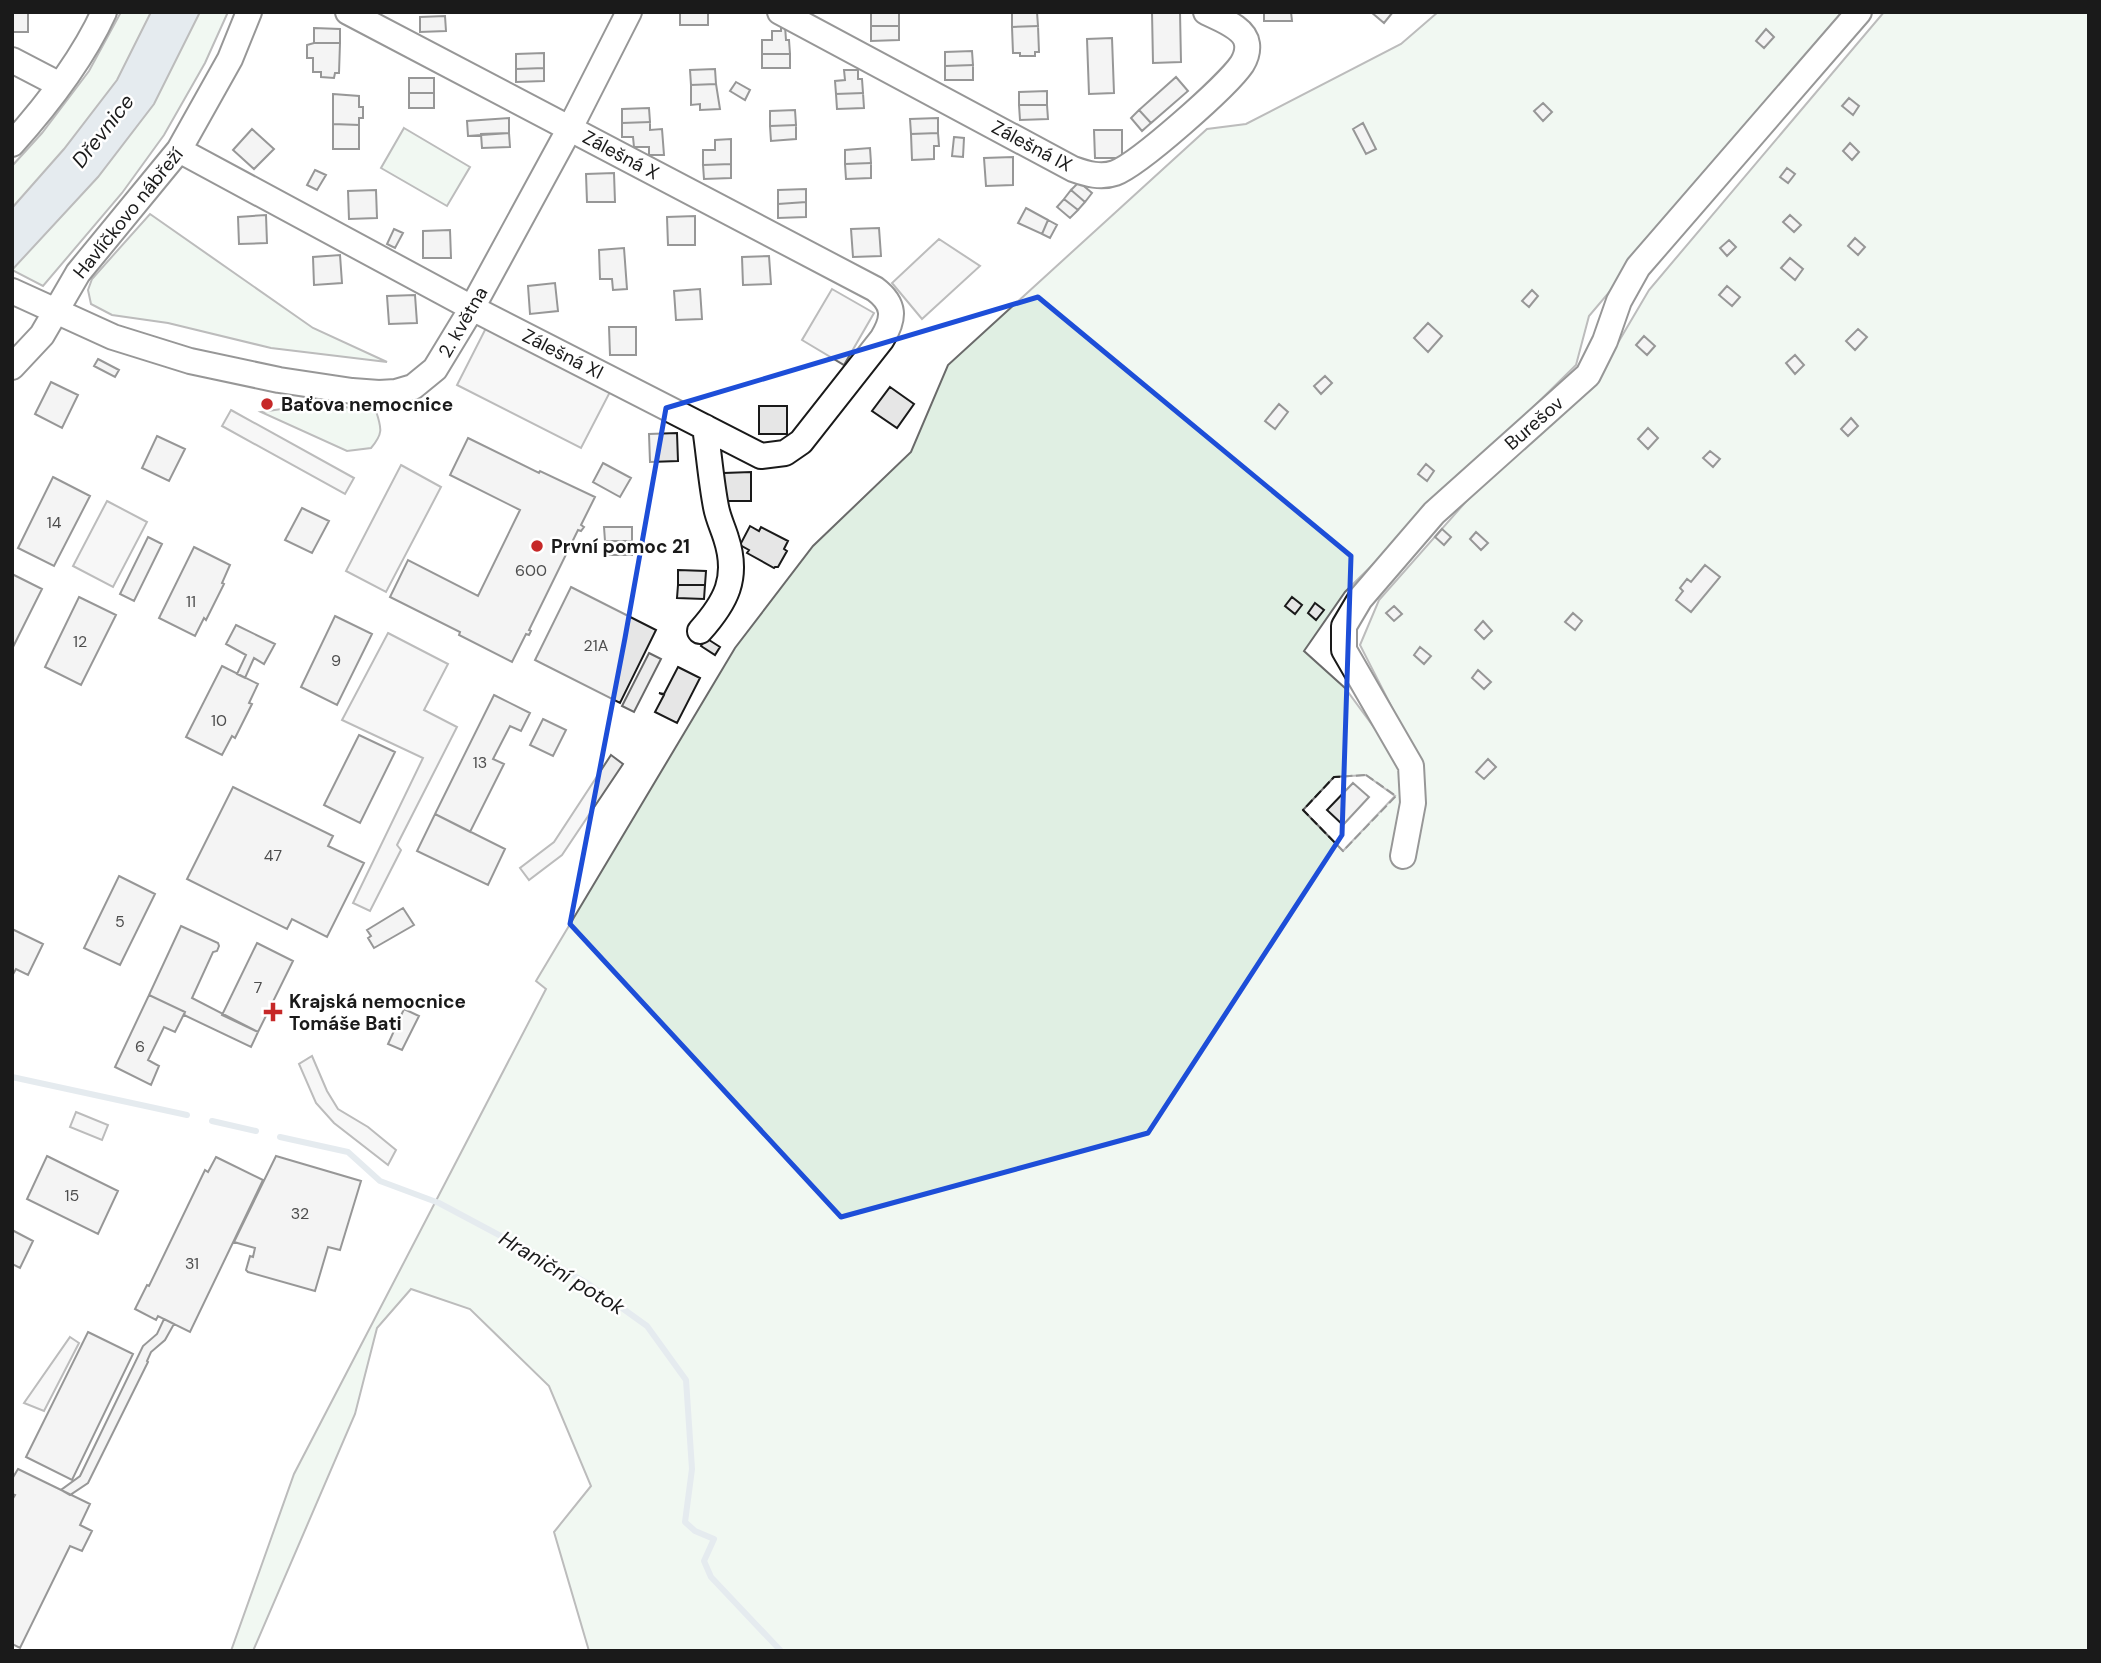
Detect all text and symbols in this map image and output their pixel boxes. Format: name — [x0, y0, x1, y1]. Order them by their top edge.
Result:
water label: Dřevnice — [65, 88, 141, 174]
street label: Zálešná IX — [988, 114, 1076, 178]
street label: Zálešná X — [579, 124, 663, 186]
street label: Havlíčkovo nábřeží — [68, 142, 189, 284]
street label: 2. května — [433, 282, 493, 362]
street label: Zálešná XI — [518, 323, 608, 385]
street label: Burešov — [1499, 391, 1569, 455]
place label: Baťova nemocnice — [281, 392, 453, 417]
marker: Baťova nemocnice — [259, 396, 275, 412]
house number: 14 — [47, 512, 62, 533]
place label: První pomoc 21 — [551, 534, 690, 559]
marker: První pomoc 21 — [529, 538, 545, 554]
house number: 600 — [515, 560, 547, 581]
house number: 11 — [186, 591, 196, 612]
house number: 12 — [73, 631, 87, 652]
house number: 21A — [584, 635, 609, 656]
house number: 9 — [331, 650, 341, 671]
house number: 10 — [211, 710, 227, 731]
house number: 13 — [473, 752, 487, 773]
house number: 47 — [264, 845, 282, 866]
house number: 5 — [115, 911, 125, 932]
house number: 7 — [254, 977, 262, 998]
place label: Krajská nemocnice Tomáše Bati — [289, 989, 466, 1036]
marker: Krajská nemocnice Tomáše Bati — [263, 1002, 283, 1022]
house number: 6 — [135, 1036, 145, 1057]
house number: 15 — [65, 1185, 79, 1206]
house number: 32 — [291, 1203, 309, 1224]
water label: Hraniční potok — [494, 1224, 630, 1322]
house number: 31 — [185, 1253, 199, 1274]

